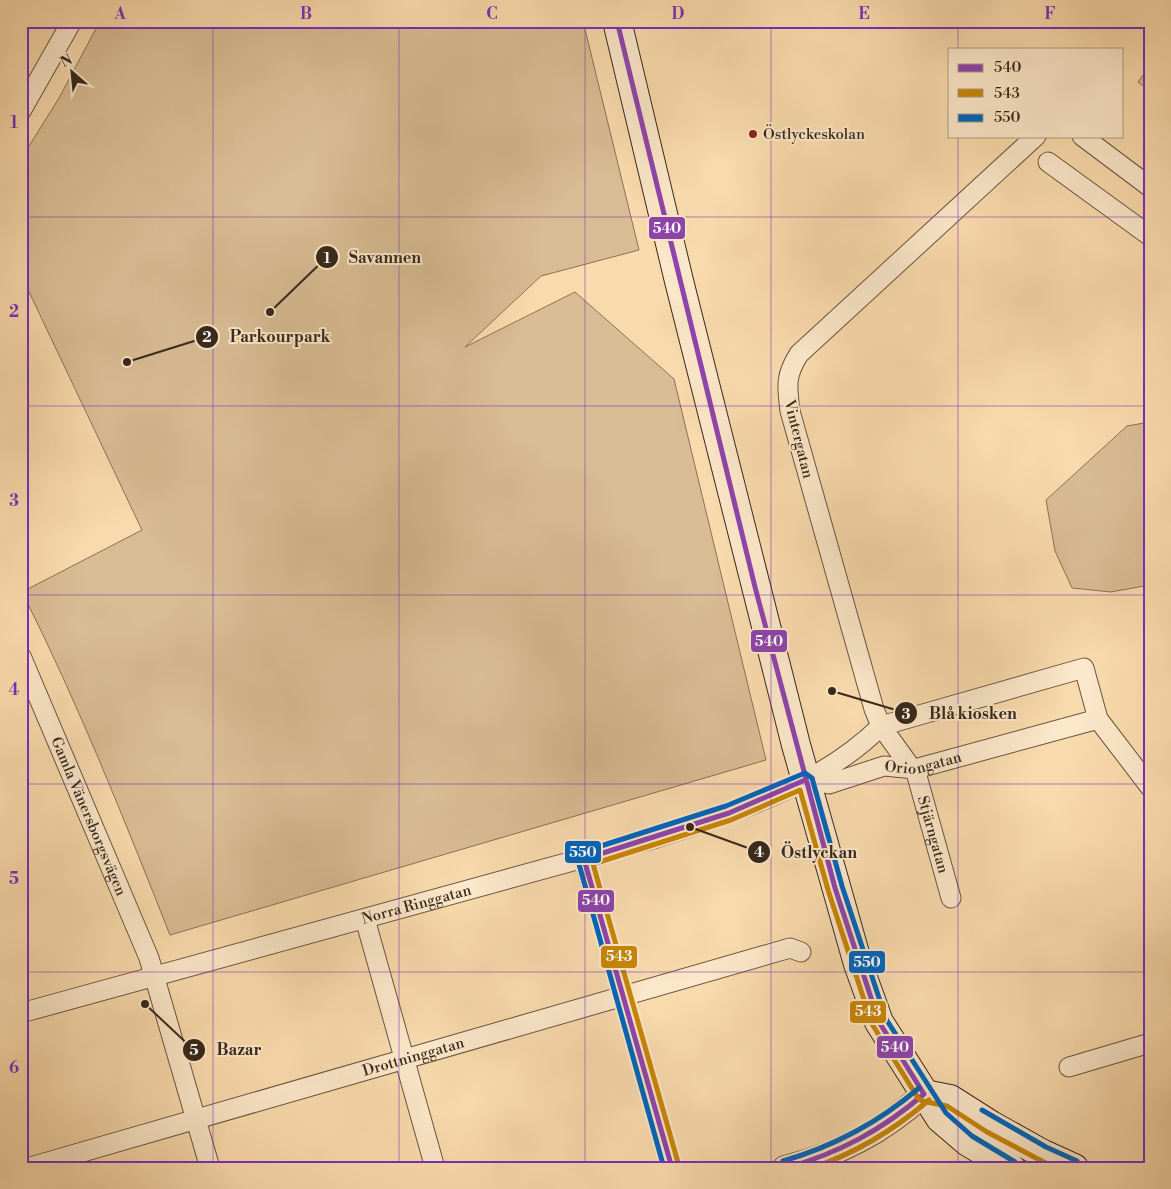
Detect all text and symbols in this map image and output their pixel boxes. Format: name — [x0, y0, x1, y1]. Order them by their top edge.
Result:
text: A — [113, 4, 126, 24]
text: B — [300, 4, 312, 24]
text: C — [486, 4, 498, 24]
text: D — [672, 4, 685, 24]
text: E — [858, 4, 870, 24]
text: F — [1044, 4, 1056, 24]
north arrow — [48, 48, 98, 98]
legend — [948, 48, 1124, 138]
text: N — [58, 51, 76, 72]
text: 540 — [994, 58, 1021, 77]
text: 543 — [994, 84, 1020, 103]
text: 550 — [994, 108, 1021, 127]
text: 1 — [10, 113, 18, 133]
place label: Östlyckeskolan — [763, 124, 865, 144]
marker: Östlyckeskolan — [747, 128, 759, 140]
line badge: 540 — [648, 216, 686, 240]
text: 540 — [653, 220, 681, 238]
callout: Savannen — [314, 242, 431, 273]
text: Savannen — [349, 248, 421, 268]
text: 1 — [323, 249, 331, 268]
text: 2 — [9, 302, 19, 322]
callout: Parkourpark — [195, 321, 341, 352]
text: Parkourpark — [230, 327, 331, 347]
text: 2 — [202, 328, 212, 347]
street label: Vintergatan — [779, 397, 817, 480]
text: 3 — [9, 491, 19, 511]
line badge: 540 — [750, 629, 788, 653]
text: 540 — [755, 633, 783, 651]
text: 4 — [9, 680, 20, 700]
callout: Blå kiosken — [894, 698, 1027, 729]
text: Blå kiosken — [929, 704, 1017, 724]
text: 3 — [901, 705, 911, 724]
street label: Gamla Vänersborgsvägen — [46, 734, 131, 899]
street label: Oriongatan — [884, 748, 964, 779]
street label: Stjärngatan — [913, 794, 953, 876]
callout: Östlyckan — [746, 837, 867, 868]
line badge: 550 — [564, 840, 602, 864]
text: Östlyckan — [781, 841, 857, 863]
text: 4 — [754, 843, 764, 862]
text: 550 — [569, 844, 597, 862]
text: 5 — [9, 869, 19, 889]
street label: Norra Ringgatan — [359, 881, 473, 929]
line badge: 540 — [577, 889, 615, 913]
text: 540 — [582, 892, 610, 910]
line badge: 543 — [600, 945, 638, 969]
text: 543 — [606, 948, 632, 966]
line badge: 550 — [848, 950, 886, 974]
text: 550 — [853, 954, 881, 972]
line badge: 543 — [849, 1000, 887, 1024]
text: 543 — [855, 1003, 881, 1021]
street label: Drottninggatan — [360, 1033, 467, 1081]
callout: Bazar — [182, 1034, 272, 1065]
line badge: 540 — [876, 1035, 914, 1059]
text: 540 — [881, 1039, 909, 1057]
text: Bazar — [216, 1040, 262, 1060]
text: 5 — [189, 1041, 199, 1060]
text: 6 — [9, 1058, 19, 1078]

